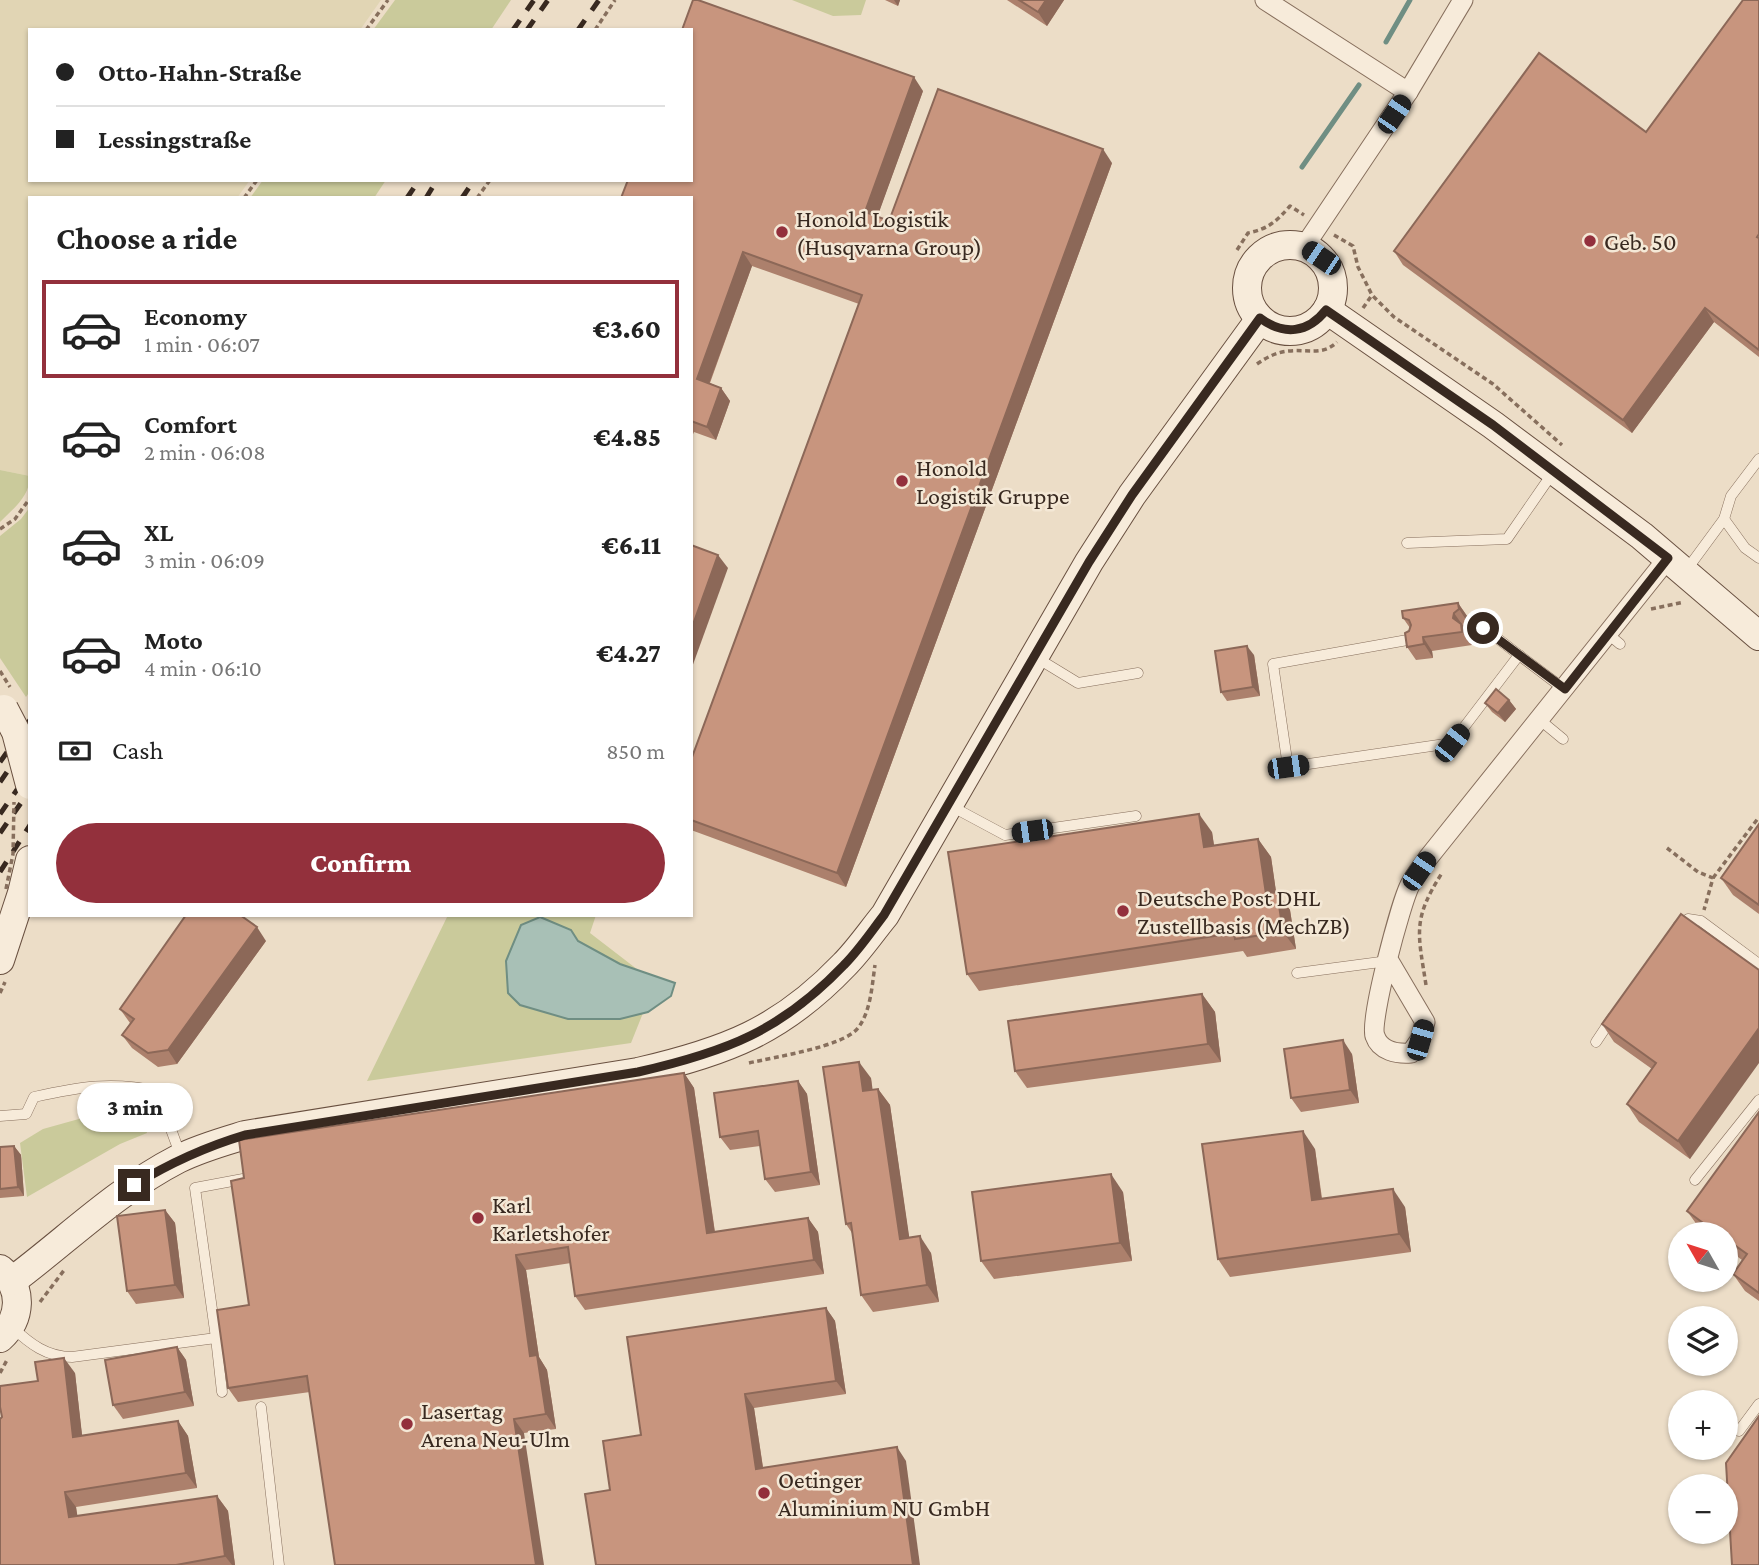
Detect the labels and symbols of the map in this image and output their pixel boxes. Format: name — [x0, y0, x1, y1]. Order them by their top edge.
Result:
car — [1374, 91, 1415, 137]
place label: Honold Logistik (Husqvarna Group) — [796, 205, 982, 261]
marker: Honold Logistik (Husqvarna Group) — [774, 224, 790, 240]
place label: Geb. 50 — [1604, 228, 1676, 255]
marker: Geb. 50 — [1582, 233, 1598, 249]
car — [1298, 238, 1345, 278]
place label: Honold Logistik Gruppe — [916, 454, 1070, 509]
marker: Honold Logistik Gruppe — [894, 473, 910, 489]
route start — [1467, 612, 1499, 644]
car — [1431, 720, 1474, 766]
car — [1266, 754, 1311, 780]
car — [1010, 818, 1055, 844]
car — [1399, 848, 1440, 894]
place label: Deutsche Post DHL Zustellbasis (MechZB) — [1137, 884, 1351, 940]
marker: Deutsche Post DHL Zustellbasis (MechZB) — [1115, 903, 1131, 919]
car — [1405, 1017, 1436, 1063]
callout: 3 min — [76, 1084, 192, 1132]
route end — [118, 1169, 150, 1201]
place label: Karl Karletshofer — [492, 1191, 610, 1246]
marker: Karl Karletshofer — [470, 1210, 486, 1226]
north arrow — [1668, 1222, 1738, 1292]
place label: Lasertag Arena Neu-Ulm — [421, 1397, 570, 1452]
marker: Lasertag Arena Neu-Ulm — [399, 1416, 415, 1432]
place label: Oetinger Aluminium NU GmbH — [778, 1466, 990, 1521]
marker: Oetinger Aluminium NU GmbH — [756, 1485, 772, 1501]

